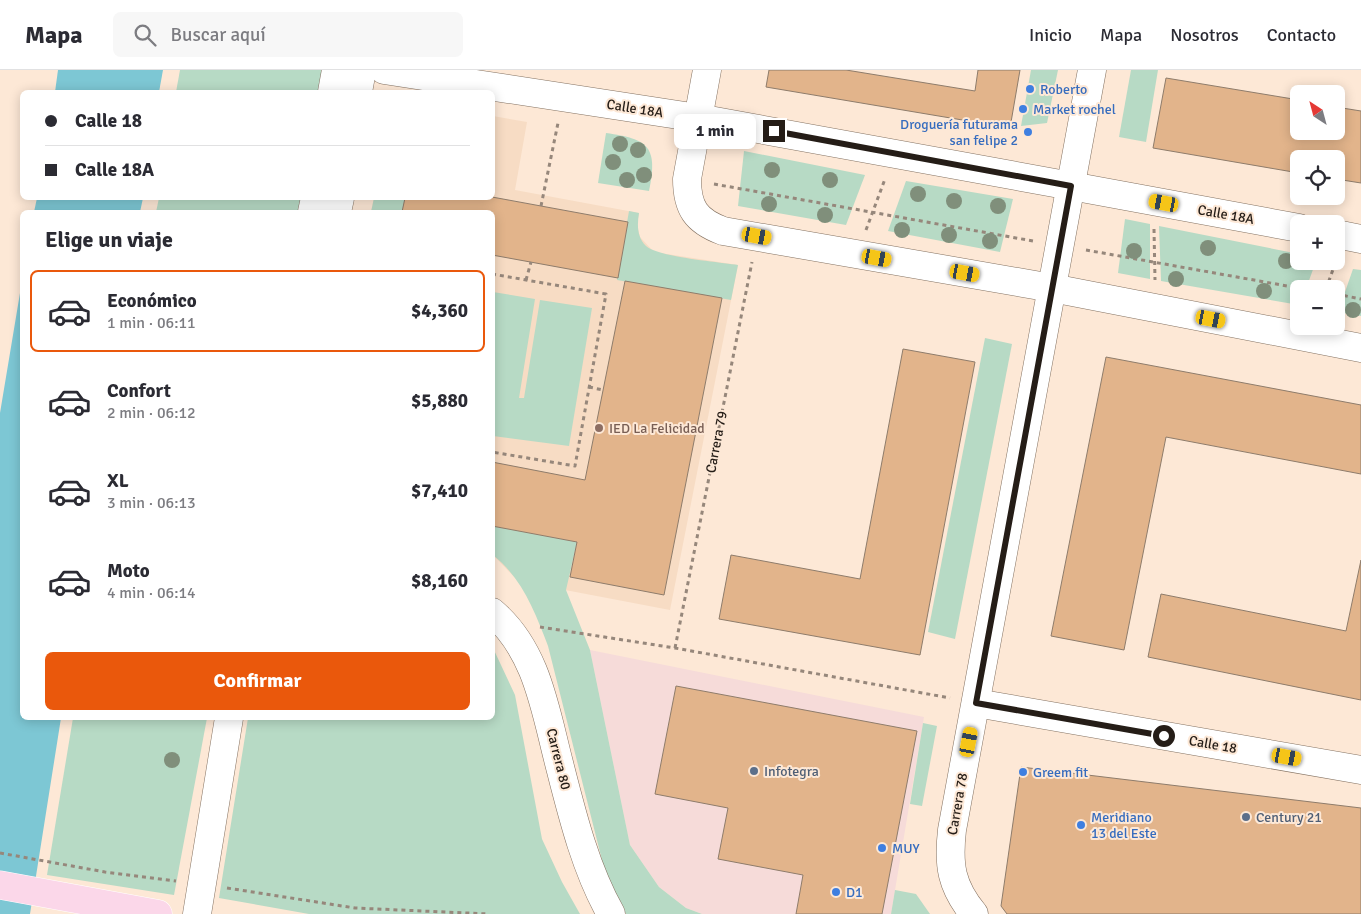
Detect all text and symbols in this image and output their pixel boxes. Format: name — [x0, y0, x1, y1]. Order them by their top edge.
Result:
search box — [113, 12, 463, 57]
text: Mapa — [25, 20, 83, 50]
icon: search — [131, 21, 159, 49]
text: Buscar aquí — [171, 23, 266, 47]
text: Inicio — [1029, 24, 1072, 46]
text: Mapa — [1100, 24, 1142, 46]
text: Nosotros — [1170, 24, 1239, 46]
text: Contacto — [1267, 24, 1336, 46]
place label: Roberto — [1040, 81, 1087, 98]
marker: Roberto — [1024, 83, 1036, 95]
north arrow — [1290, 85, 1345, 140]
map controls — [1290, 85, 1345, 335]
street label: Calle 18A — [605, 96, 665, 121]
place label: Market rochel — [1033, 101, 1116, 118]
marker: Market rochel — [1017, 103, 1029, 115]
text: Calle 18 — [75, 109, 142, 133]
callout: 1 min — [674, 114, 756, 148]
place label: Droguería futurama san felipe 2 — [900, 116, 1018, 149]
route end — [763, 120, 785, 142]
text: 1 min — [696, 121, 734, 141]
marker: Droguería futurama san felipe 2 — [1022, 126, 1034, 138]
button: locate — [1290, 150, 1345, 205]
text: Calle 18A — [75, 158, 154, 182]
car — [1147, 193, 1180, 213]
street label: Calle 18A — [1196, 201, 1256, 228]
button: + — [1290, 215, 1345, 270]
text: Elige un viaje — [45, 226, 173, 253]
car — [740, 226, 773, 246]
car — [860, 248, 893, 268]
car — [948, 263, 981, 283]
button: − — [1290, 280, 1345, 335]
icon: car — [47, 289, 92, 334]
text: Económico — [107, 289, 197, 313]
text: $4,360 — [411, 299, 468, 323]
car — [1194, 309, 1227, 329]
text: 1 min · 06:11 — [107, 313, 196, 333]
icon: car — [47, 379, 92, 424]
text: Confort — [107, 379, 171, 403]
text: $5,880 — [411, 389, 468, 413]
text: 2 min · 06:12 — [107, 403, 196, 423]
street label: Carrera 79 — [702, 410, 731, 475]
place label: IED La Felicidad — [609, 420, 705, 437]
marker: IED La Felicidad — [593, 422, 605, 434]
icon: car — [47, 469, 92, 514]
text: XL — [107, 469, 129, 493]
text: $7,410 — [411, 479, 468, 503]
text: 3 min · 06:13 — [107, 493, 196, 513]
icon: car — [47, 559, 92, 604]
text: Moto — [107, 559, 150, 583]
text: $8,160 — [411, 569, 468, 593]
text: 4 min · 06:14 — [107, 583, 196, 603]
button: Confirmar — [45, 652, 470, 710]
route start — [1153, 725, 1175, 747]
car — [958, 726, 979, 758]
street label: Carrera 80 — [543, 727, 574, 792]
street label: Calle 18 — [1188, 732, 1238, 757]
car — [1270, 747, 1303, 767]
place label: Infotegra — [764, 763, 819, 780]
place label: Greem fit — [1033, 764, 1088, 781]
marker: Infotegra — [748, 765, 760, 777]
marker: Greem fit — [1017, 766, 1029, 778]
street label: Carrera 78 — [944, 772, 971, 837]
place label: Meridiano 13 del Este — [1091, 809, 1157, 842]
place label: Century 21 — [1256, 809, 1322, 826]
marker: Century 21 — [1240, 811, 1252, 823]
marker: Meridiano 13 del Este — [1075, 819, 1087, 831]
place label: MUY — [892, 840, 920, 857]
marker: MUY — [876, 842, 888, 854]
place label: D1 — [846, 884, 863, 901]
marker: D1 — [830, 886, 842, 898]

